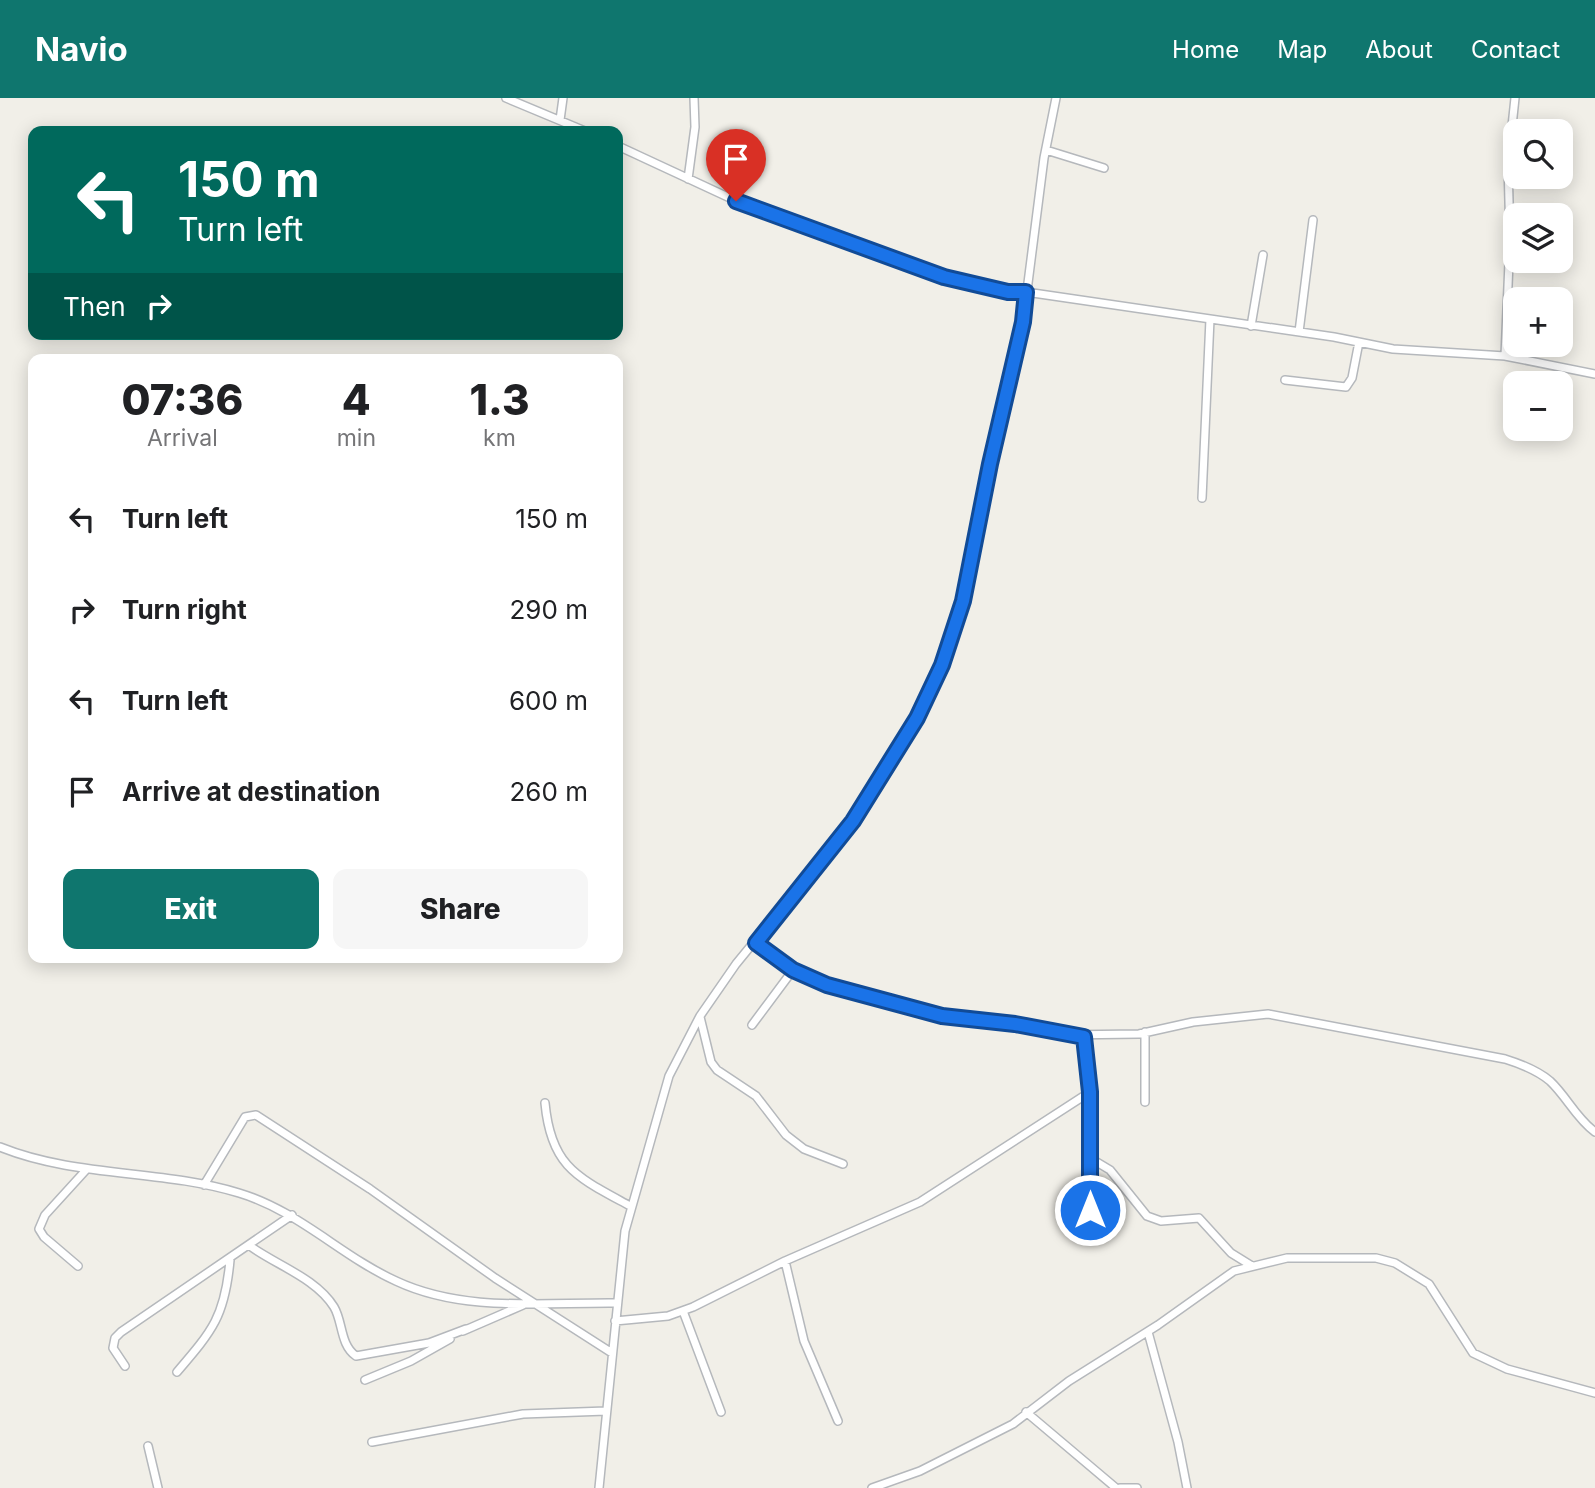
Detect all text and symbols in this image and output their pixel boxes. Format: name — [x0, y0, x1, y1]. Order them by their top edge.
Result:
text: Navio — [35, 29, 128, 69]
text: Home — [1172, 35, 1239, 64]
text: Map — [1277, 35, 1327, 64]
text: About — [1365, 35, 1433, 64]
text: Contact — [1471, 35, 1560, 64]
map controls — [1503, 119, 1573, 441]
button: search — [1503, 119, 1573, 189]
pin — [706, 129, 766, 201]
icon: arrive — [717, 140, 755, 178]
text: 150 m — [178, 150, 320, 209]
icon: left — [63, 154, 154, 245]
button: layers — [1503, 203, 1573, 273]
text: Turn left — [178, 210, 303, 249]
icon: right — [140, 287, 178, 325]
button: + — [1503, 287, 1573, 357]
text: Then — [63, 291, 126, 322]
button: − — [1503, 371, 1573, 441]
text: 07:36 — [121, 374, 243, 425]
text: 4 — [342, 374, 371, 425]
text: 1.3 — [469, 374, 530, 425]
text: Arrival — [147, 424, 218, 452]
text: min — [337, 424, 376, 452]
text: km — [483, 424, 516, 452]
icon: left — [63, 500, 101, 538]
text: Turn left — [122, 503, 228, 534]
text: 150 m — [515, 503, 588, 534]
icon: right — [63, 591, 101, 629]
text: Turn right — [122, 594, 247, 625]
text: 290 m — [510, 594, 588, 625]
icon: left — [63, 682, 101, 720]
text: Turn left — [122, 685, 228, 716]
text: 600 m — [509, 685, 588, 716]
icon: arrive — [63, 773, 101, 811]
text: Arrive at destination — [122, 776, 381, 807]
text: 260 m — [510, 776, 588, 807]
button: Exit — [63, 869, 319, 949]
button: Share — [333, 869, 588, 949]
position arrow — [1053, 1173, 1127, 1247]

